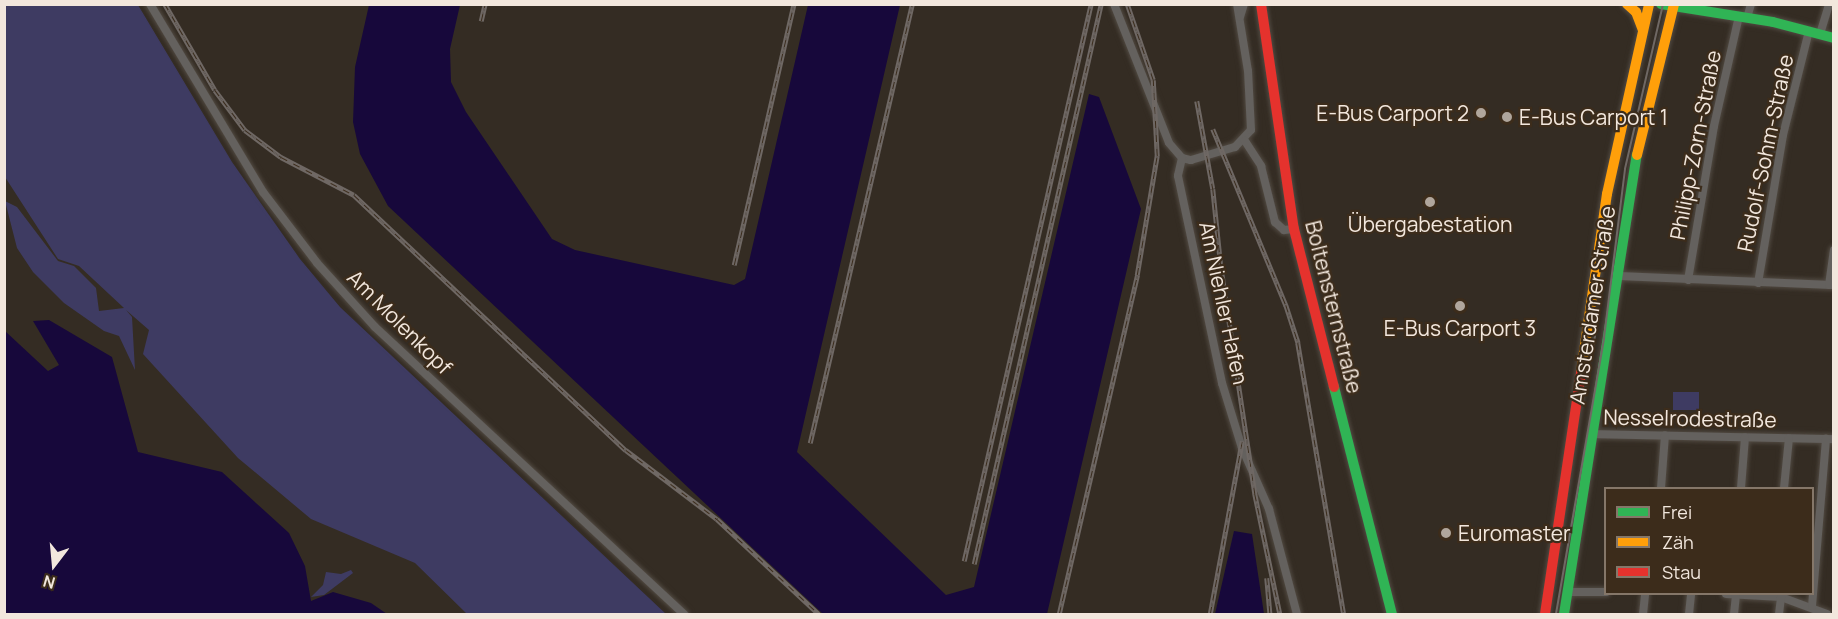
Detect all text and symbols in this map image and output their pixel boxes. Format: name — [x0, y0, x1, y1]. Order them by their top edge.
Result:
street label: Philipp-Zorn-Straße — [1664, 48, 1726, 242]
street label: Rudolf-Sohm-Straße — [1732, 52, 1798, 254]
place label: E-Bus Carport 2 — [1316, 100, 1469, 126]
place label: E-Bus Carport 1 — [1519, 104, 1668, 130]
marker: E-Bus Carport 2 — [1474, 106, 1488, 120]
marker: E-Bus Carport 1 — [1500, 110, 1514, 124]
marker: Übergabestation — [1423, 195, 1437, 209]
street label: Amsterdamer Straße — [1564, 204, 1620, 406]
place label: Übergabestation — [1348, 211, 1512, 237]
street label: Boltensternstraße — [1300, 218, 1368, 396]
street label: Am Niehler Hafen — [1194, 219, 1254, 387]
street label: Am Molenkopf — [343, 265, 457, 379]
marker: E-Bus Carport 3 — [1453, 299, 1467, 313]
place label: E-Bus Carport 3 — [1384, 315, 1536, 341]
street label: Nesselrodestraße — [1603, 404, 1777, 432]
legend — [1604, 487, 1814, 595]
text: Frei — [1662, 500, 1692, 524]
place label: Euromaster — [1458, 520, 1571, 546]
marker: Euromaster — [1439, 526, 1453, 540]
text: Zäh — [1662, 530, 1694, 554]
north arrow — [24, 535, 84, 595]
text: Stau — [1662, 560, 1701, 584]
text: N — [40, 570, 58, 594]

